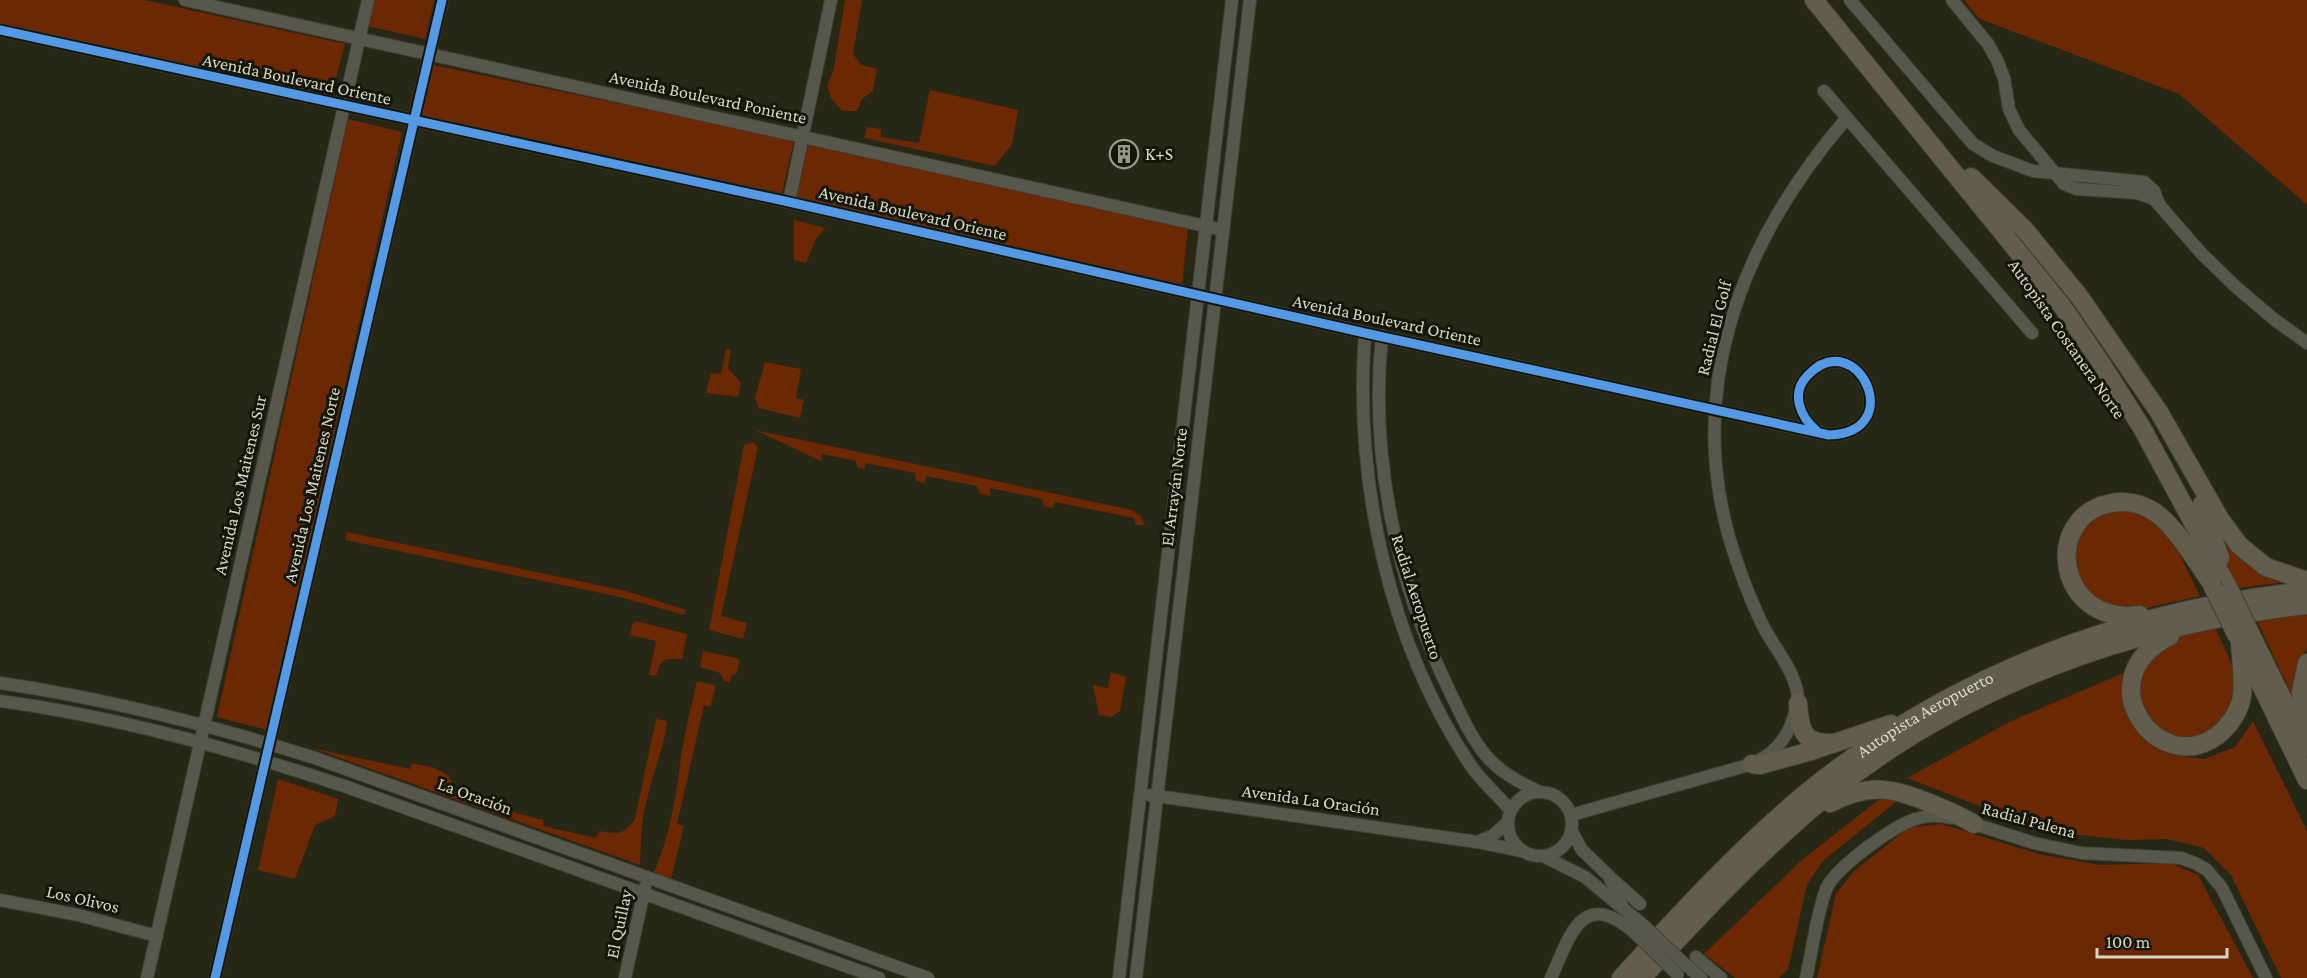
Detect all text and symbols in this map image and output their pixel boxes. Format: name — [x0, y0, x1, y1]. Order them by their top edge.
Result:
street label: Avenida Boulevard Oriente — [201, 49, 393, 109]
street label: Avenida Boulevard Poniente — [608, 66, 808, 128]
building icon: K+S — [1108, 138, 1140, 170]
place label: K+S — [1145, 144, 1173, 164]
street label: Avenida Boulevard Oriente — [817, 182, 1009, 244]
street label: Autopista Costanera Norte — [2004, 255, 2130, 423]
street label: Radial El Golf — [1693, 277, 1736, 378]
street label: Avenida Boulevard Oriente — [1291, 290, 1483, 350]
street label: Avenida Los Maitenes Norte — [280, 385, 344, 585]
street label: Avenida Los Maitenes Sur — [210, 393, 271, 577]
street label: El Arrayán Norte — [1157, 427, 1191, 547]
street label: Radial Aeropuerto — [1387, 532, 1447, 662]
street label: Autopista Aeropuerto — [1853, 667, 1997, 761]
street label: La Oración — [435, 773, 515, 819]
street label: Avenida La Oración — [1241, 780, 1382, 820]
street label: Radial Palena — [1980, 798, 2078, 842]
street label: Los Olivos — [45, 881, 121, 917]
street label: El Quillay — [602, 887, 636, 960]
scale bar — [2097, 921, 2228, 959]
text: 100 m — [2106, 932, 2151, 952]

